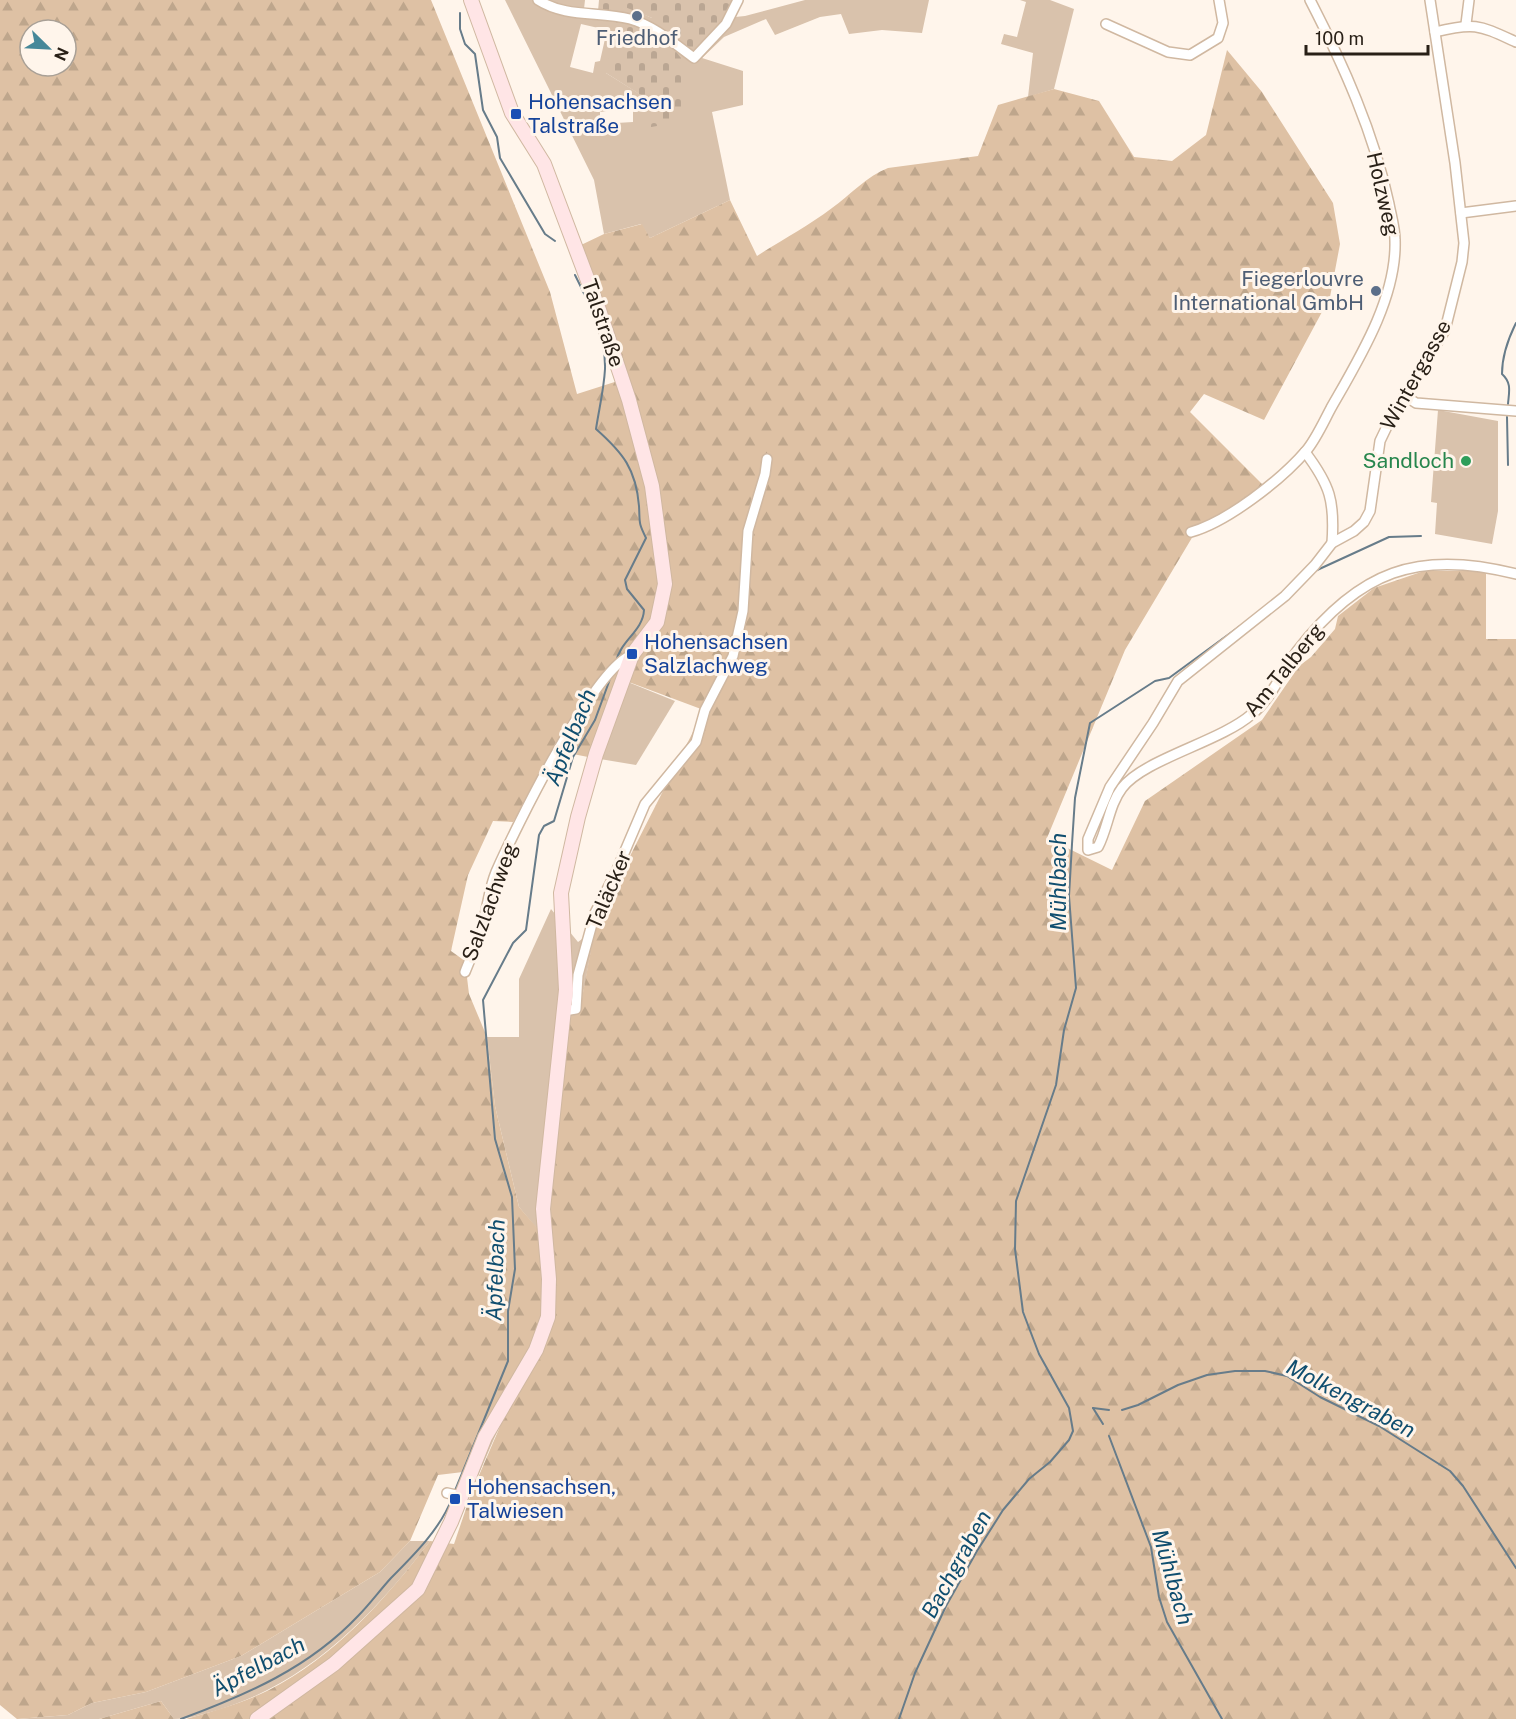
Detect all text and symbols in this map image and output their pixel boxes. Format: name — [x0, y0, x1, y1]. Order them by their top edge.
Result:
marker: Friedhof — [630, 9, 644, 23]
north arrow — [18, 18, 78, 78]
scale bar — [1306, 18, 1428, 56]
place label: Friedhof — [596, 25, 678, 50]
text: 100 m — [1315, 28, 1364, 49]
text: N — [50, 44, 72, 63]
place label: Hohensachsen Talstraße — [528, 89, 672, 138]
marker: Hohensachsen Talstraße — [509, 107, 523, 121]
street label: Holzweg — [1362, 150, 1405, 238]
place label: Fiegerlouvre International GmbH — [1173, 266, 1364, 315]
street label: Talstraße — [577, 276, 630, 370]
marker: Fiegerlouvre International GmbH — [1369, 284, 1383, 298]
street label: Wintergasse — [1375, 315, 1456, 434]
place label: Sandloch — [1363, 448, 1454, 473]
marker: Sandloch — [1459, 454, 1473, 468]
street label: Am Talberg — [1238, 618, 1329, 721]
place label: Hohensachsen Salzlachweg — [644, 629, 788, 678]
marker: Hohensachsen Salzlachweg — [625, 647, 639, 661]
water label: Äpfelbach — [538, 684, 601, 789]
water label: Mühlbach — [1045, 833, 1071, 931]
street label: Salzlachweg — [457, 839, 523, 964]
street label: Taläcker — [581, 847, 636, 933]
water label: Äpfelbach — [479, 1219, 510, 1321]
water label: Molkengraben — [1282, 1353, 1420, 1443]
place label: Hohensachsen, Talwiesen — [467, 1474, 616, 1523]
marker: Hohensachsen, Talwiesen — [448, 1492, 462, 1506]
water label: Bachgraben — [916, 1506, 996, 1622]
water label: Mühlbach — [1147, 1526, 1199, 1628]
water label: Äpfelbach — [206, 1630, 309, 1701]

